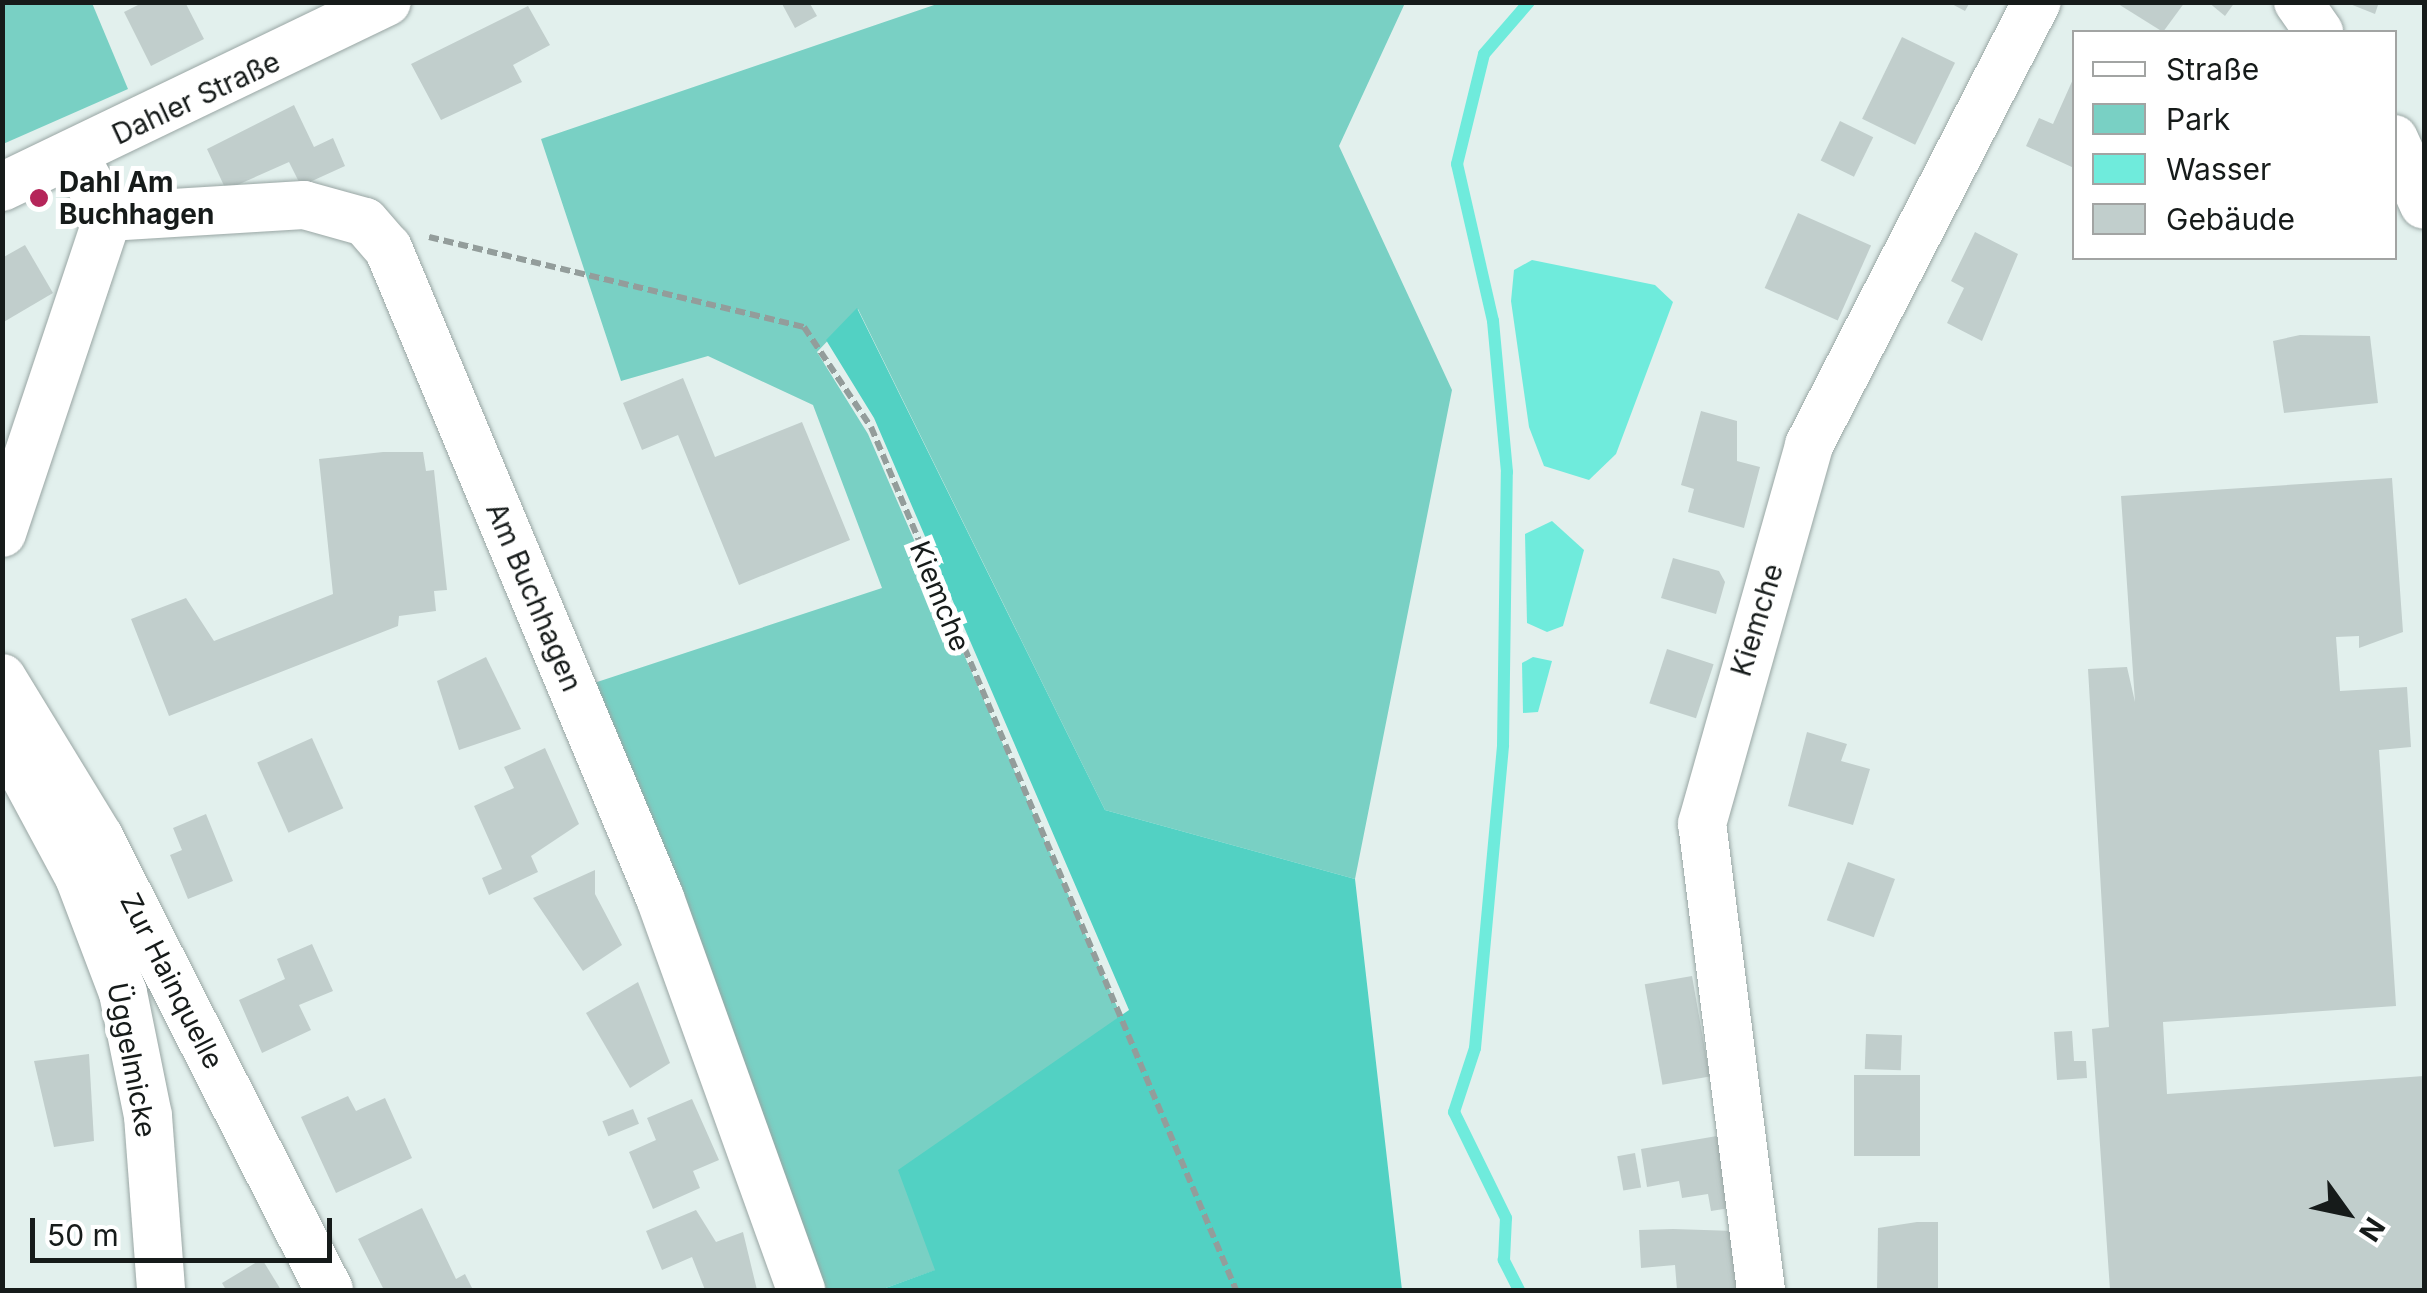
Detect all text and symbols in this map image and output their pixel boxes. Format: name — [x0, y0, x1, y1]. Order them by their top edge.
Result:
legend — [2072, 30, 2397, 260]
street label: Dahler Straße — [107, 45, 285, 151]
text: Straße — [2166, 51, 2259, 87]
text: Park — [2166, 101, 2230, 137]
text: Wasser — [2166, 151, 2271, 187]
place label: Dahl Am Buchhagen — [59, 165, 214, 231]
marker: Dahl Am Buchhagen — [28, 187, 50, 209]
text: Gebäude — [2166, 201, 2295, 237]
street label: Am Buchhagen — [479, 498, 589, 696]
street label: Kiemche — [903, 536, 977, 656]
street label: Kiemche — [1724, 560, 1790, 680]
street label: Zur Hainquelle — [113, 888, 231, 1074]
street label: Üggelmicke — [101, 980, 163, 1140]
north arrow — [2297, 1163, 2397, 1263]
scale bar — [35, 1198, 338, 1260]
text: N — [2352, 1211, 2392, 1248]
text: 50 m — [47, 1217, 119, 1253]

